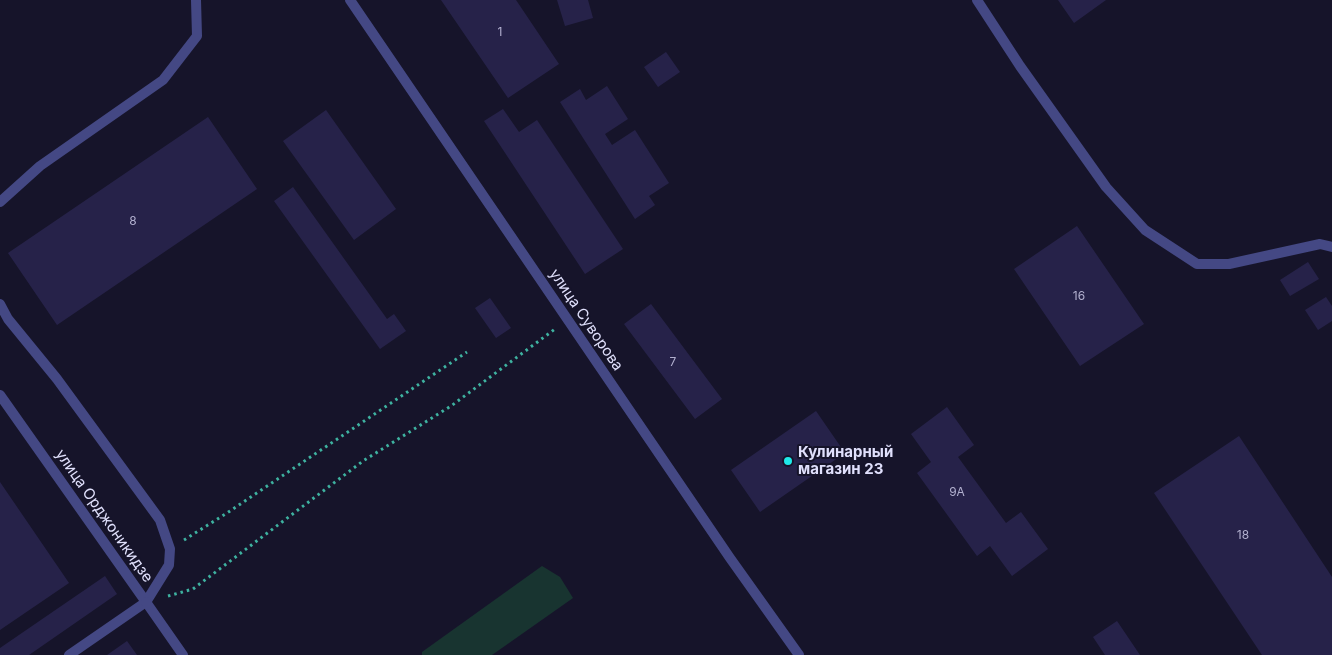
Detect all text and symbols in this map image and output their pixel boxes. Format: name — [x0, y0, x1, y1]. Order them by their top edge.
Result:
house number: 1 — [498, 25, 502, 39]
house number: 8 — [129, 214, 137, 228]
street label: улица Суворова — [545, 266, 627, 374]
house number: 16 — [1073, 289, 1085, 303]
house number: 7 — [670, 355, 676, 369]
place label: Кулинарный магазин 23 — [798, 443, 893, 478]
street label: улица Орджоникидзе — [51, 446, 157, 586]
marker: Кулинарный магазин 23 — [782, 455, 794, 467]
house number: 9А — [949, 485, 965, 499]
house number: 18 — [1237, 528, 1249, 542]

